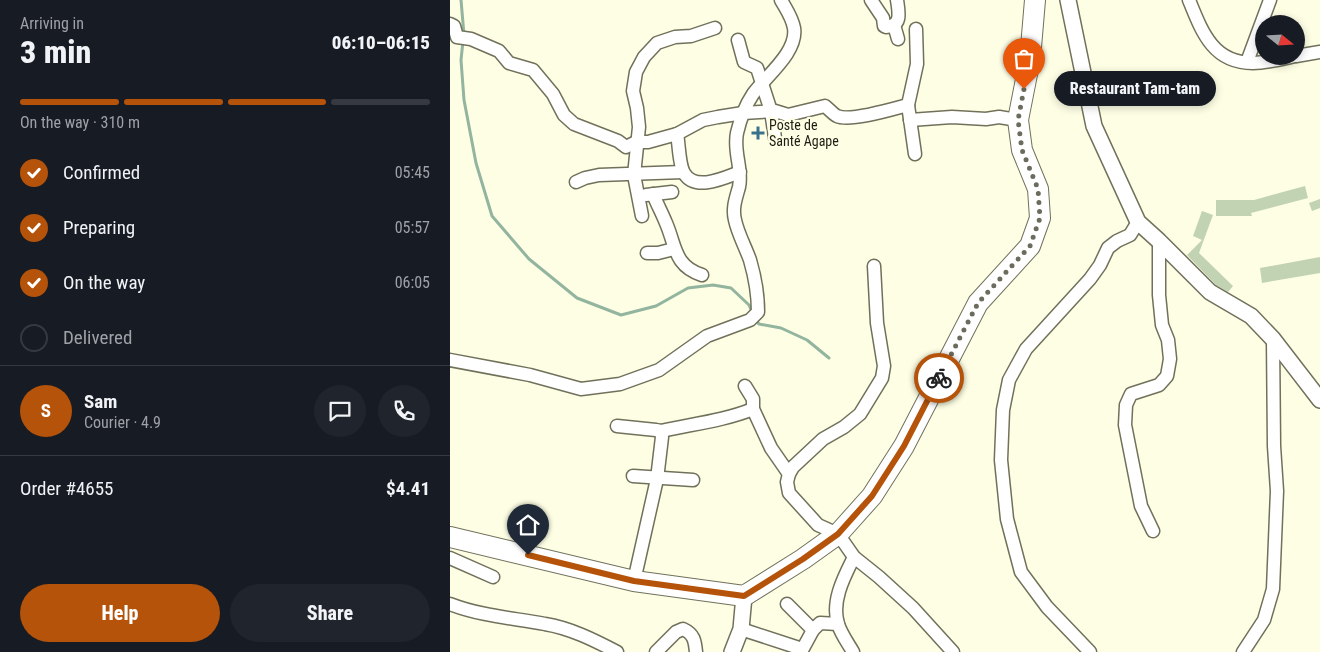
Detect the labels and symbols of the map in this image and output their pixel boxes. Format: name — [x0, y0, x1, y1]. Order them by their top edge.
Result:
north arrow — [1255, 15, 1305, 65]
pin — [1003, 38, 1045, 89]
callout: Restaurant Tam-tam — [1054, 72, 1216, 106]
place label: Poste de Santé Agape — [769, 117, 839, 149]
marker: Poste de Santé Agape — [751, 126, 765, 140]
courier — [914, 353, 964, 403]
pin — [507, 504, 549, 555]

